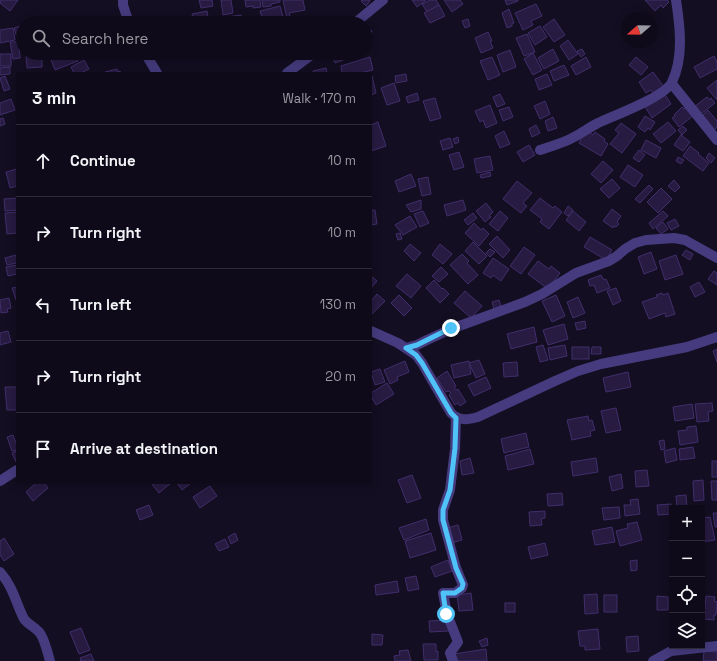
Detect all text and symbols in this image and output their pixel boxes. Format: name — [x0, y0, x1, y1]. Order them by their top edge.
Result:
north arrow — [621, 12, 657, 48]
search box — [16, 16, 372, 60]
icon: search — [30, 27, 52, 49]
text: Search here — [62, 29, 148, 48]
text: 3 min — [32, 87, 76, 109]
text: Walk · 170 m — [282, 90, 356, 107]
icon: ahead — [32, 150, 54, 172]
text: Continue — [70, 151, 136, 170]
text: 10 m — [328, 152, 356, 169]
icon: right — [32, 222, 54, 244]
text: Turn right — [70, 223, 141, 242]
text: 10 m — [328, 224, 356, 241]
icon: left — [32, 294, 54, 316]
text: Turn left — [70, 295, 132, 314]
text: 130 m — [320, 296, 356, 313]
route end — [442, 319, 460, 337]
icon: right — [32, 366, 54, 388]
text: Turn right — [70, 367, 141, 386]
text: 20 m — [325, 368, 356, 385]
icon: arrive — [32, 438, 54, 460]
text: Arrive at destination — [70, 439, 218, 458]
map controls — [669, 505, 705, 649]
button: + — [669, 505, 705, 541]
button: − — [669, 541, 705, 577]
button: locate — [669, 577, 705, 613]
route start — [437, 605, 455, 623]
button: layers — [669, 613, 705, 649]

